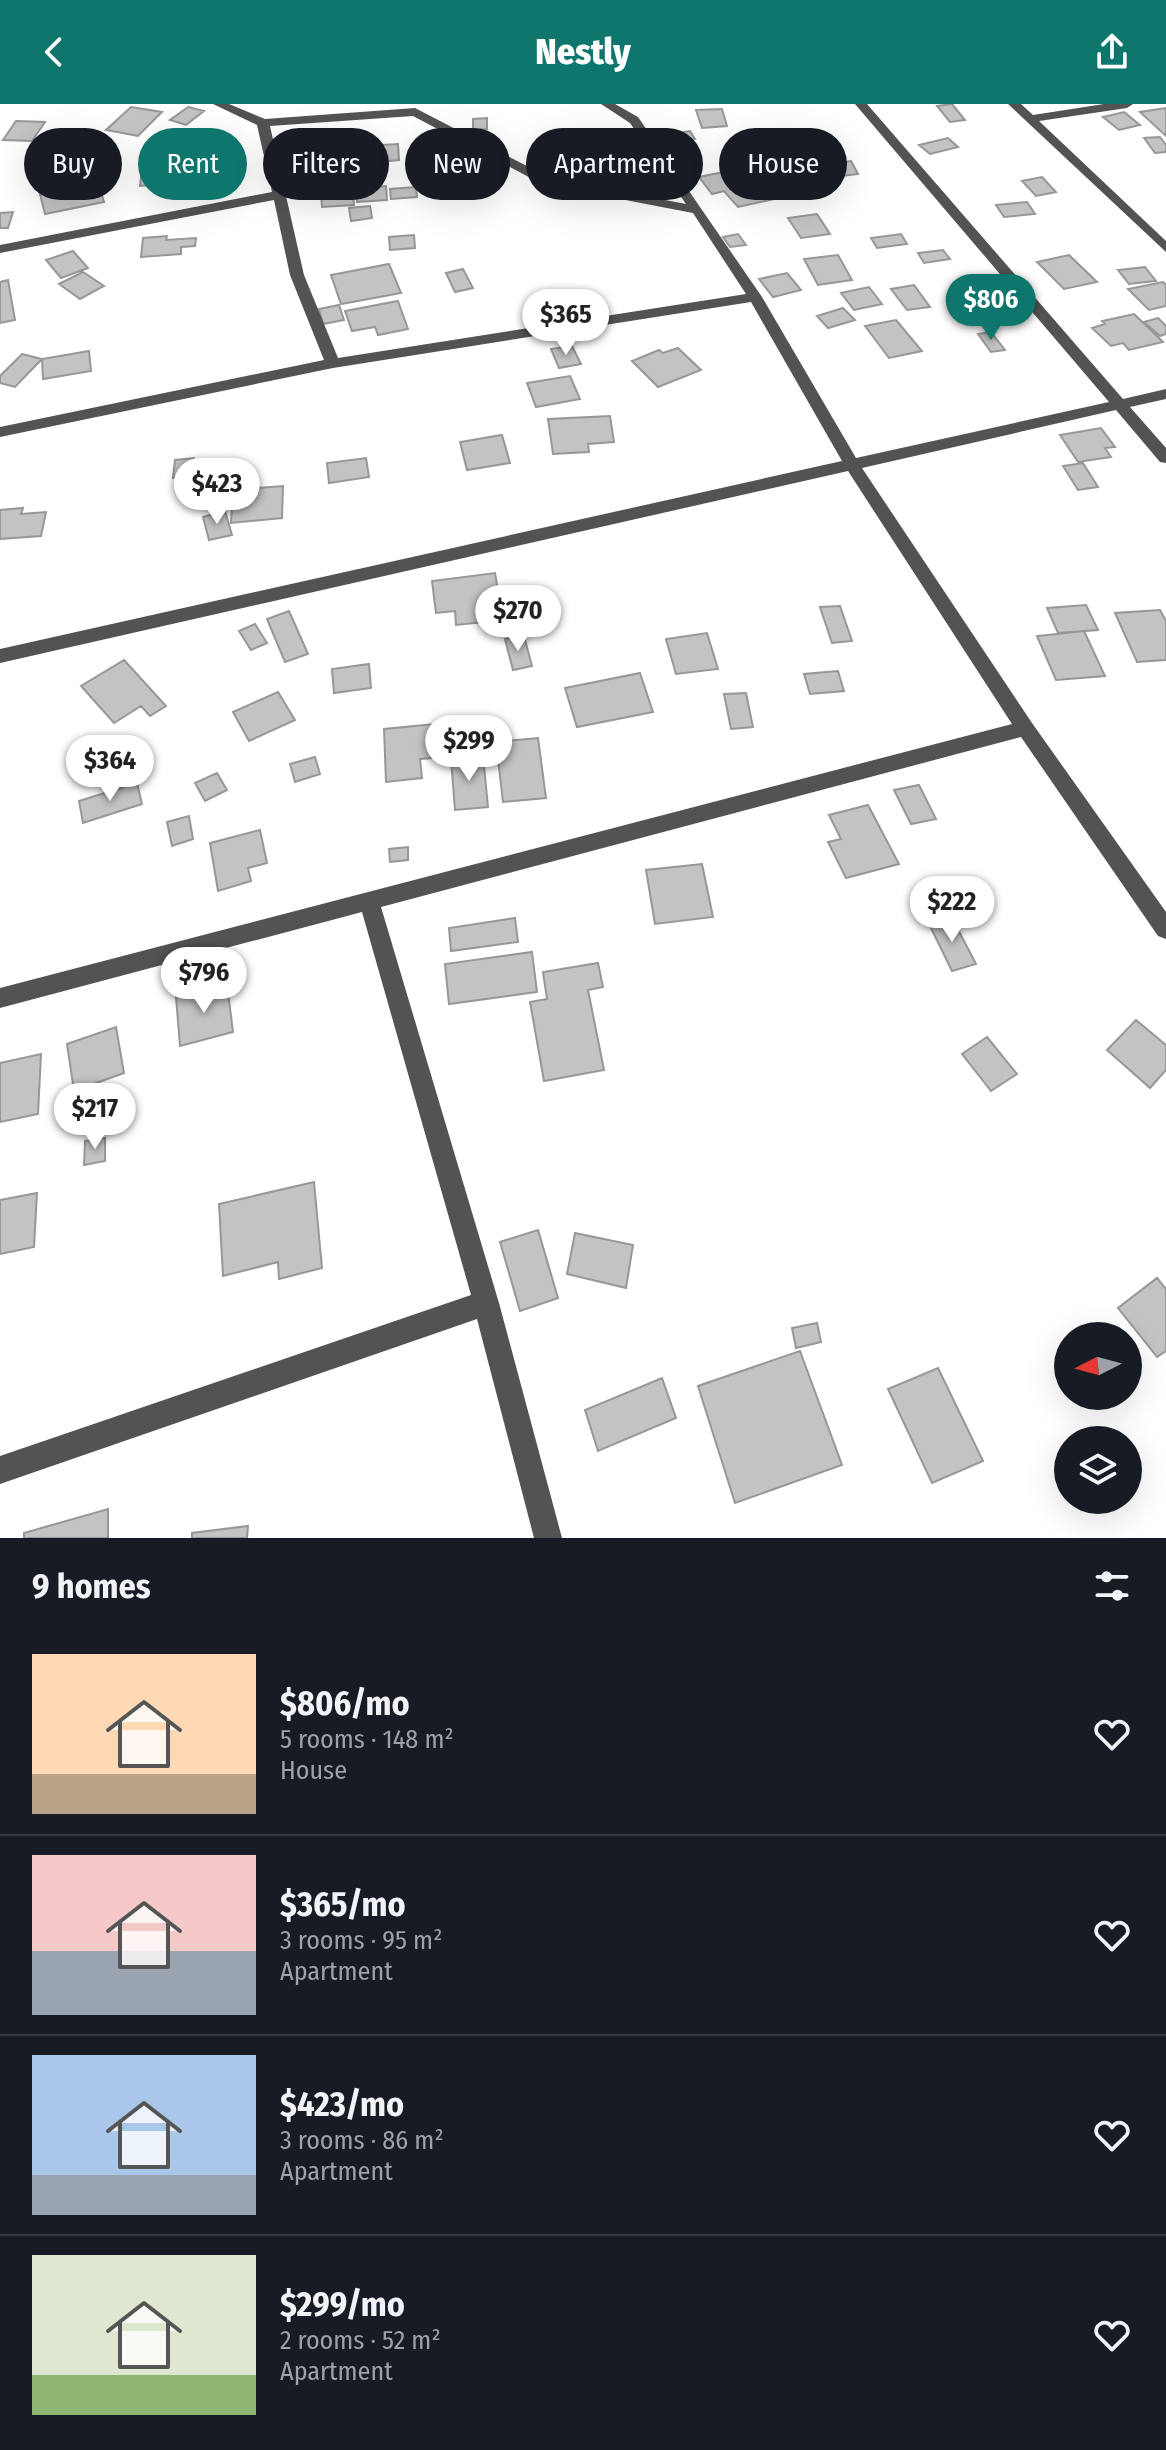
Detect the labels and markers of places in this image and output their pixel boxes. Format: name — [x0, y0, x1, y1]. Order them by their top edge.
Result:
pin: $806 — [944, 274, 1038, 342]
pin: $365 — [519, 289, 613, 357]
pin: $423 — [170, 458, 264, 526]
pin: $270 — [471, 585, 565, 653]
pin: $299 — [422, 715, 516, 783]
pin: $364 — [63, 735, 157, 803]
pin: $222 — [905, 876, 999, 944]
pin: $796 — [157, 947, 251, 1015]
pin: $217 — [48, 1083, 142, 1151]

